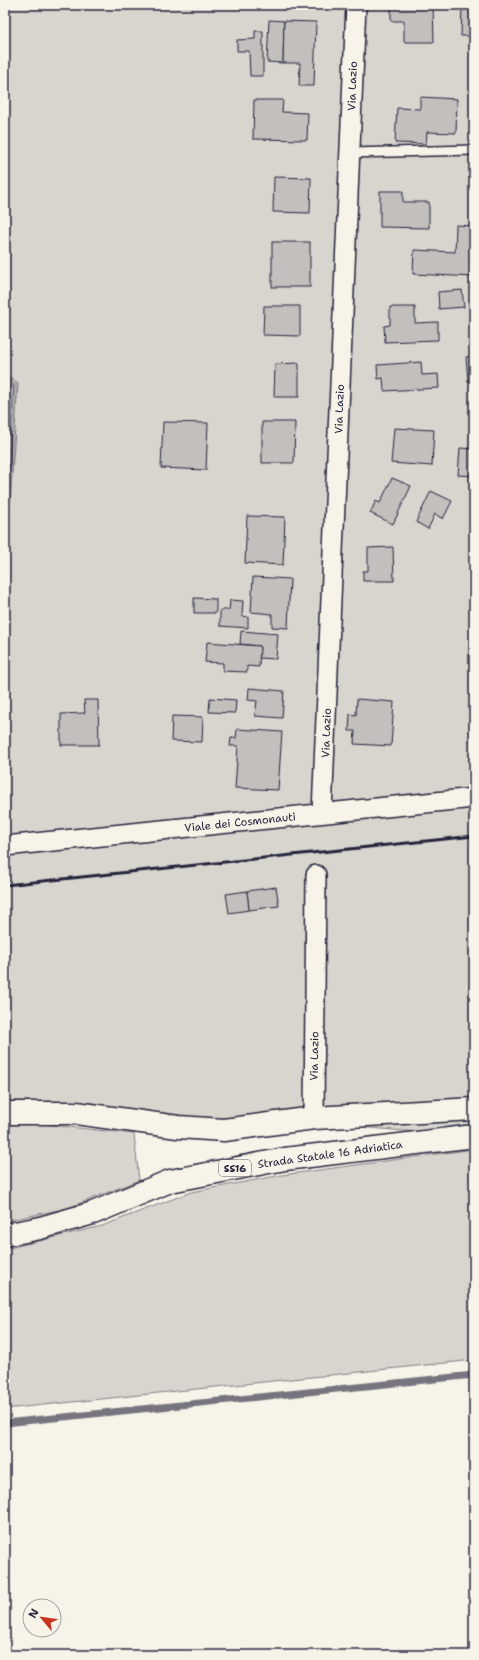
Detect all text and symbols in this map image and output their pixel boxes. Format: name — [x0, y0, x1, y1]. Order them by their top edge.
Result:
street label: Via Lazio — [344, 61, 361, 111]
street label: Via Lazio — [331, 384, 348, 434]
street label: Via Lazio — [318, 708, 335, 758]
street label: Viale dei Cosmonauti — [184, 809, 297, 836]
street label: Via Lazio — [307, 1031, 322, 1081]
street label: Strada Statale 16 Adriatica — [257, 1137, 404, 1172]
road number: SS16 — [219, 1160, 251, 1176]
north arrow — [22, 1598, 62, 1638]
text: N — [25, 1606, 43, 1621]

